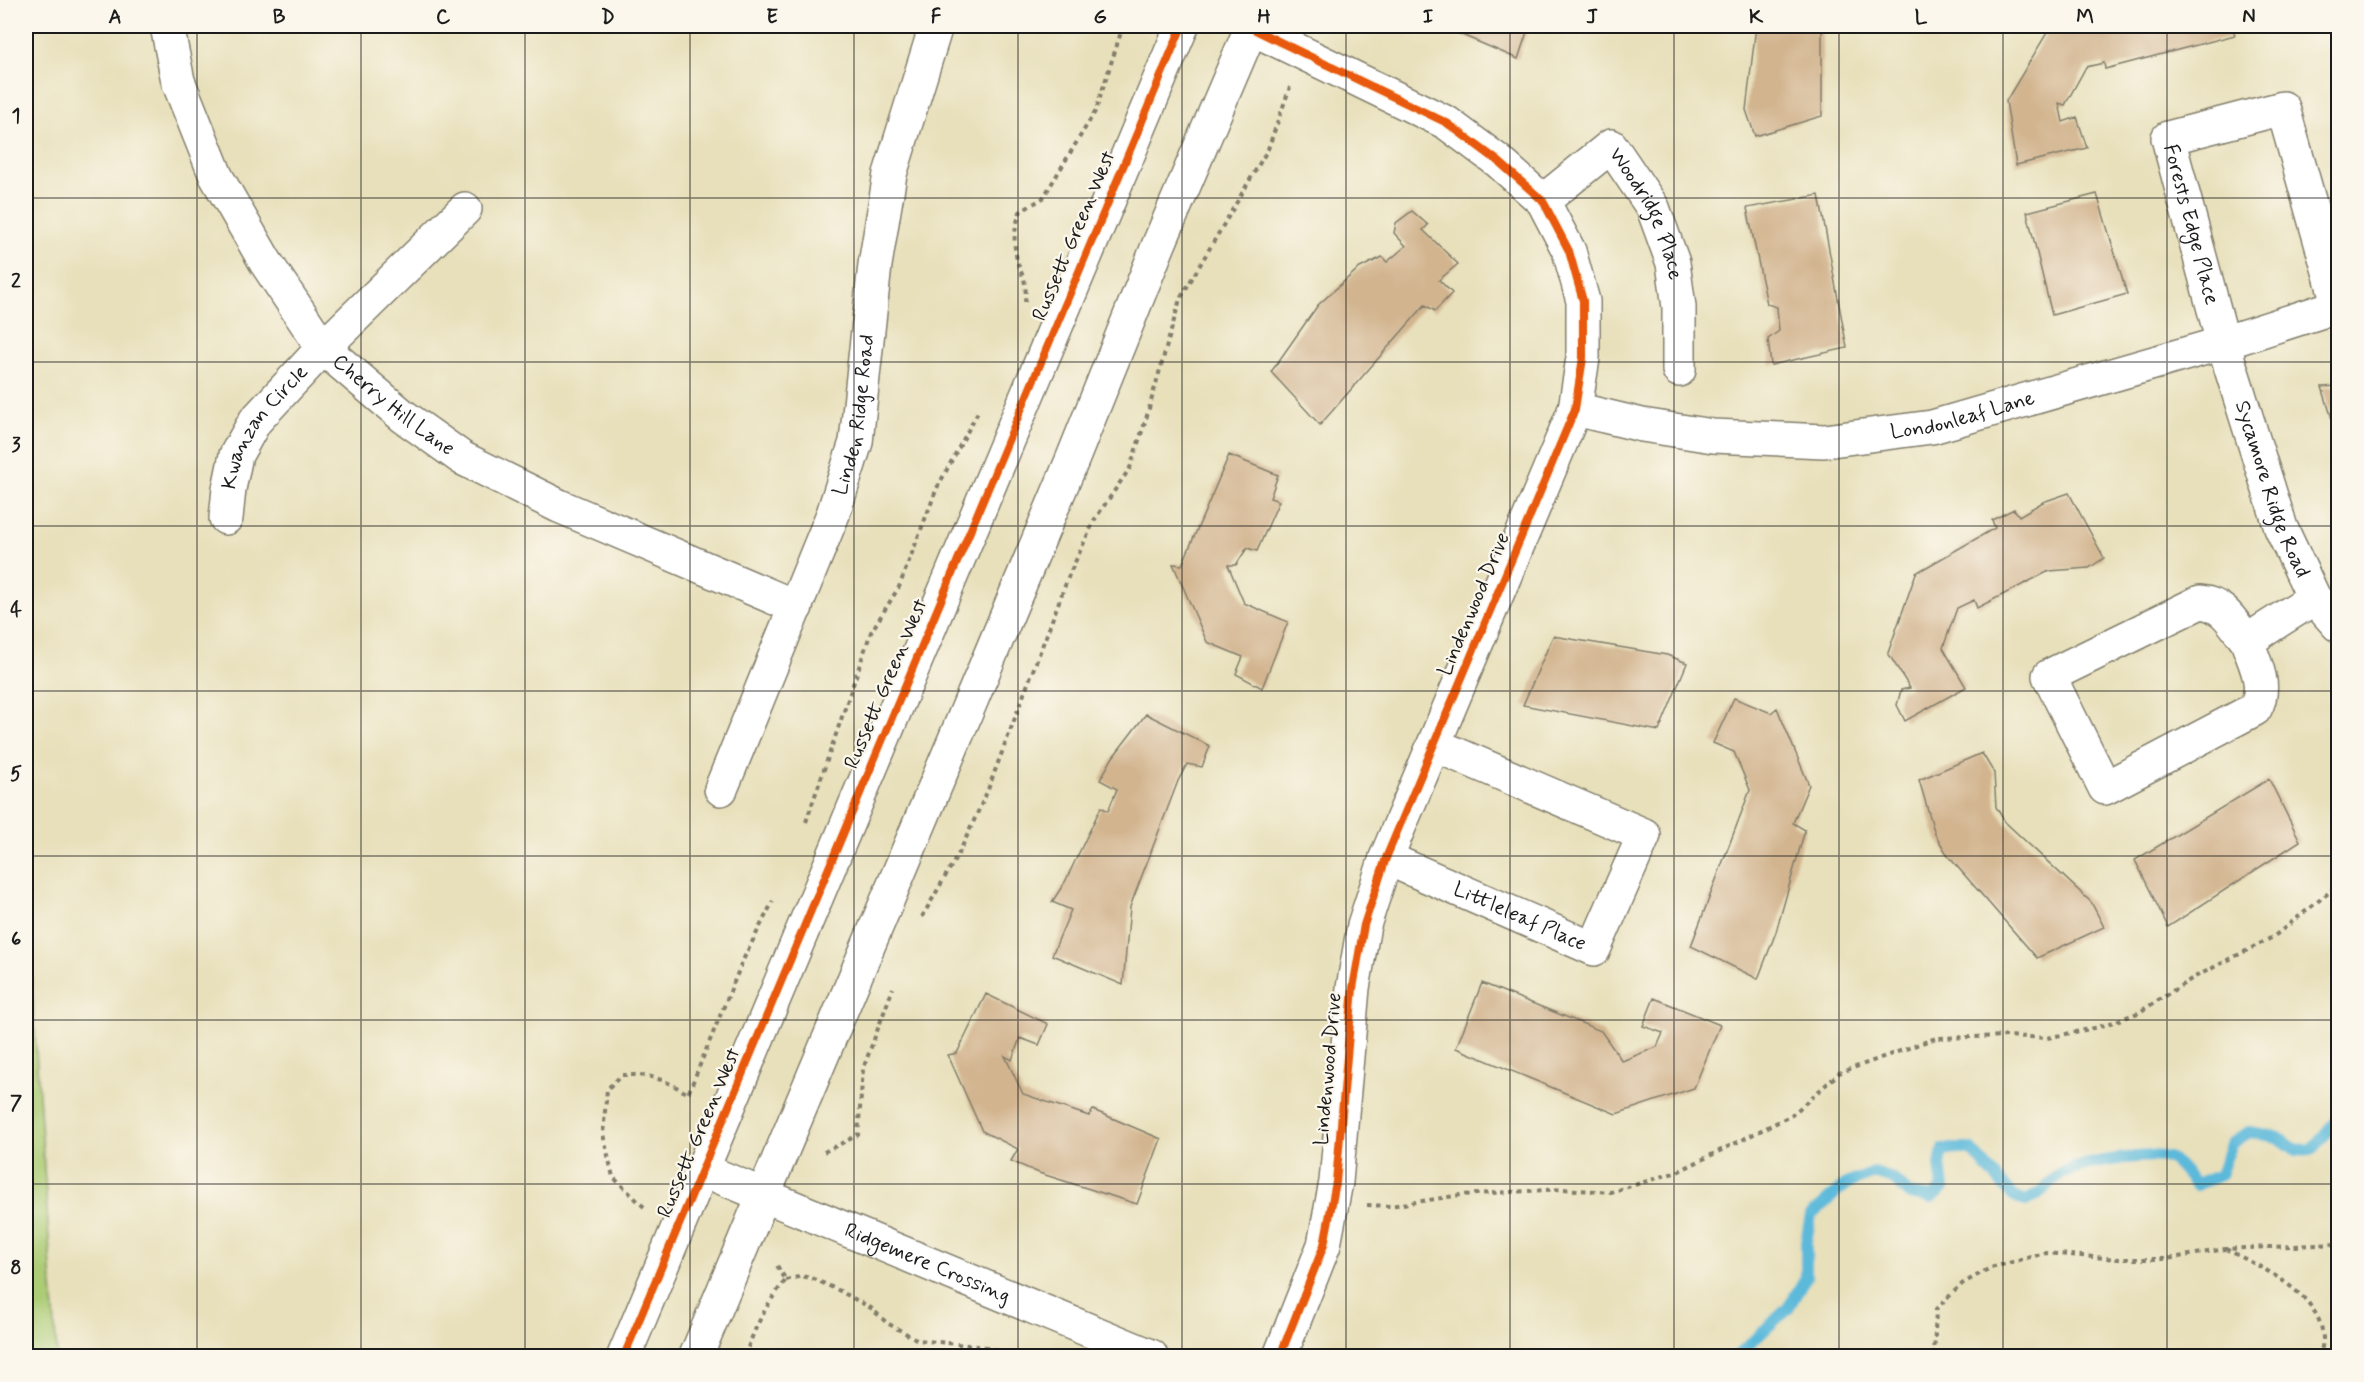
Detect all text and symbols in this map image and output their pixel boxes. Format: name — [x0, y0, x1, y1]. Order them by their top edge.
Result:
text: A — [108, 4, 122, 31]
text: B — [273, 4, 286, 31]
text: C — [436, 4, 451, 31]
text: D — [601, 4, 615, 31]
text: E — [766, 4, 778, 31]
text: F — [931, 4, 942, 31]
text: G — [1093, 4, 1107, 31]
text: H — [1257, 4, 1271, 31]
text: I — [1423, 4, 1433, 31]
text: J — [1586, 4, 1598, 31]
text: K — [1749, 4, 1764, 31]
text: L — [1915, 4, 1928, 31]
text: M — [2076, 4, 2094, 31]
text: N — [2242, 4, 2256, 31]
text: 1 — [12, 103, 20, 130]
street label: Forests Edge Place — [2156, 141, 2226, 308]
street label: Woodridge Place — [1602, 142, 1689, 282]
street label: Russett Green West — [1026, 146, 1123, 325]
text: 2 — [11, 268, 21, 295]
street label: Linden Ridge Road — [826, 333, 881, 499]
street label: Cherry Hill Lane — [326, 348, 461, 463]
street label: Kwanzan Circle — [215, 359, 314, 492]
street label: Londonleaf Lane — [1889, 384, 2038, 446]
street label: Sycamore Ridge Road — [2228, 397, 2317, 582]
text: 3 — [11, 432, 21, 459]
street label: Lindenwood Drive — [1431, 528, 1517, 680]
street label: Russett Green West — [838, 594, 935, 773]
text: 4 — [10, 597, 22, 624]
text: 5 — [10, 761, 22, 788]
street label: Littleleaf Place — [1449, 875, 1591, 958]
text: 6 — [11, 926, 21, 953]
street label: Lindenwood Drive — [1307, 991, 1349, 1147]
street label: Russett Green West — [651, 1043, 748, 1222]
text: 7 — [10, 1090, 22, 1117]
street label: Ridgemere Crossing — [840, 1216, 1015, 1310]
text: 8 — [10, 1255, 22, 1282]

